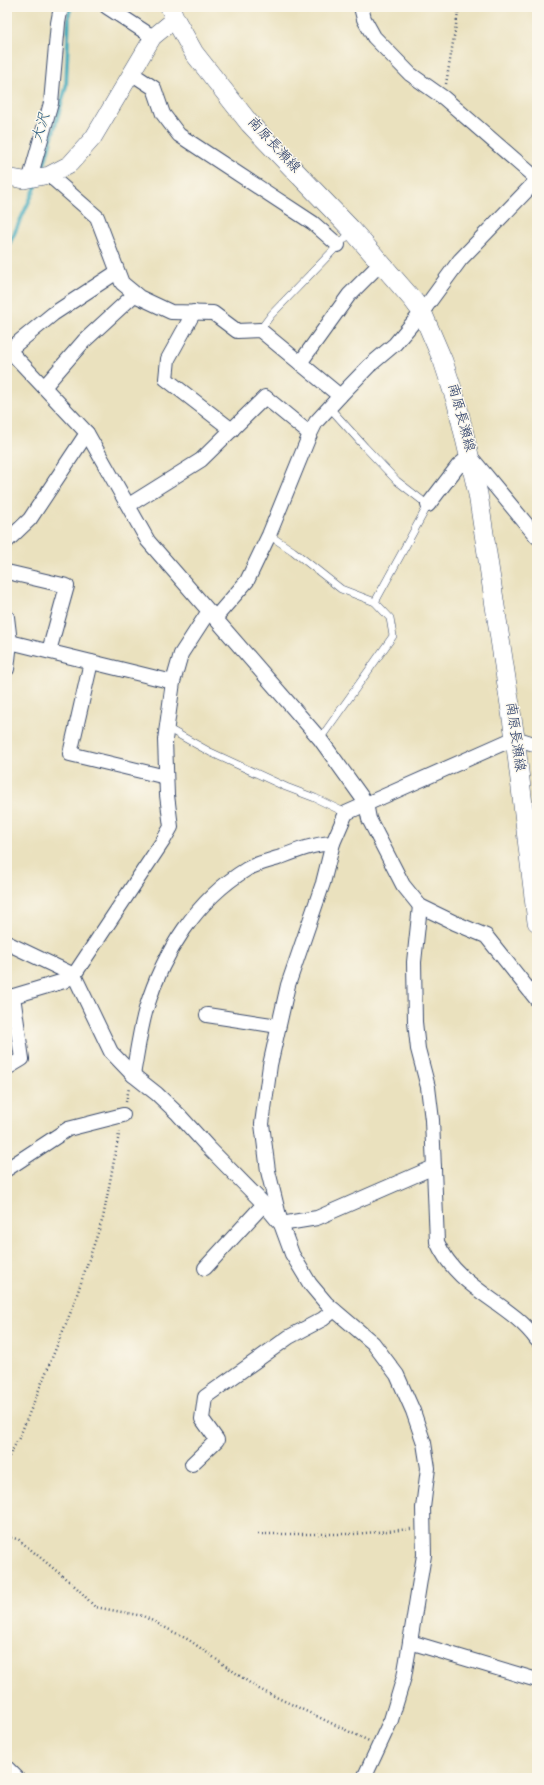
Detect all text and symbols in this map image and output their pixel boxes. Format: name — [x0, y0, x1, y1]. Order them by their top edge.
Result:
water label: 大沢 — [29, 110, 55, 145]
street label: 南原長瀬線 — [243, 115, 303, 177]
street label: 南原長瀬線 — [443, 382, 477, 454]
street label: 南原長瀬線 — [501, 701, 527, 773]

